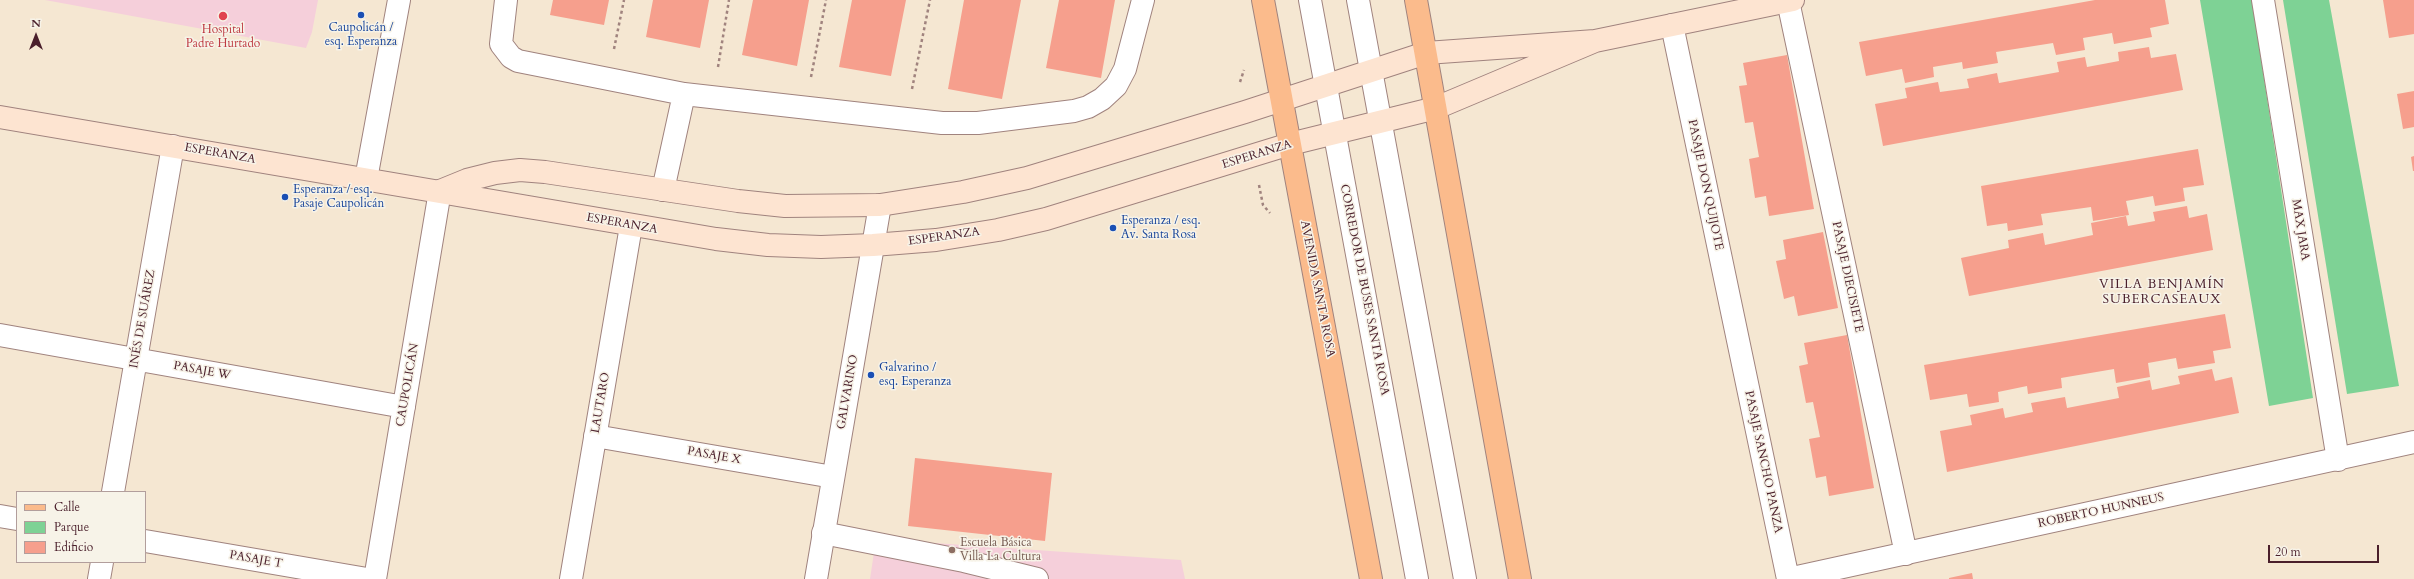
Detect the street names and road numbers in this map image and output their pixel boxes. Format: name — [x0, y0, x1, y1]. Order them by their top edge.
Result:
street label: PASAJE DON QUIJOTE — [1684, 118, 1726, 252]
street label: ESPERANZA — [1220, 138, 1294, 172]
street label: ESPERANZA — [183, 141, 257, 167]
street label: CORREDOR DE BUSES SANTA ROSA — [1336, 183, 1392, 397]
street label: MAX JARA — [2288, 198, 2312, 262]
street label: ESPERANZA — [585, 211, 659, 237]
street label: AVENIDA SANTA ROSA — [1297, 219, 1337, 359]
street label: PASAJE DIECISIETE — [1828, 220, 1866, 334]
street label: ESPERANZA — [907, 225, 981, 249]
street label: INÉS DE SUÁREZ — [127, 269, 159, 369]
street label: CAUPOLICÁN — [394, 342, 422, 428]
street label: GALVARINO — [834, 353, 862, 431]
street label: PASAJE W — [172, 359, 232, 383]
street label: LAUTARO — [589, 371, 613, 435]
street label: PASAJE SANCHO PANZA — [1741, 389, 1785, 535]
street label: PASAJE X — [686, 444, 742, 468]
street label: ROBERTO HUNNEUS — [2037, 491, 2165, 531]
street label: PASAJE T — [228, 548, 284, 572]

